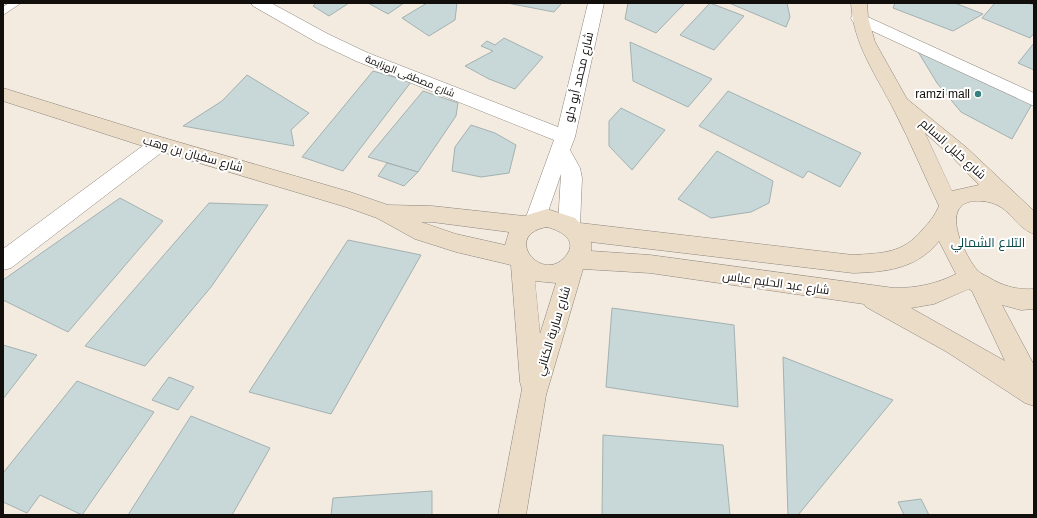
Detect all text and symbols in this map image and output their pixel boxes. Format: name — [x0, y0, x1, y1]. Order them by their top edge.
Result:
street label: شارع محمد أبو دلو — [561, 30, 597, 124]
street label: شارع مصطفى الهزايمة — [363, 53, 456, 100]
place label: ramzi mall — [915, 87, 970, 101]
marker: ramzi mall — [973, 89, 983, 99]
street label: شارع خليل السالم — [917, 116, 989, 183]
street label: شارع سفيان بن وهب — [141, 133, 245, 176]
district label: التلاع الشمالي — [951, 235, 1025, 253]
street label: شارع عبد الحليم عباس — [721, 269, 830, 298]
street label: شارع سارية الكناني — [533, 284, 576, 378]

